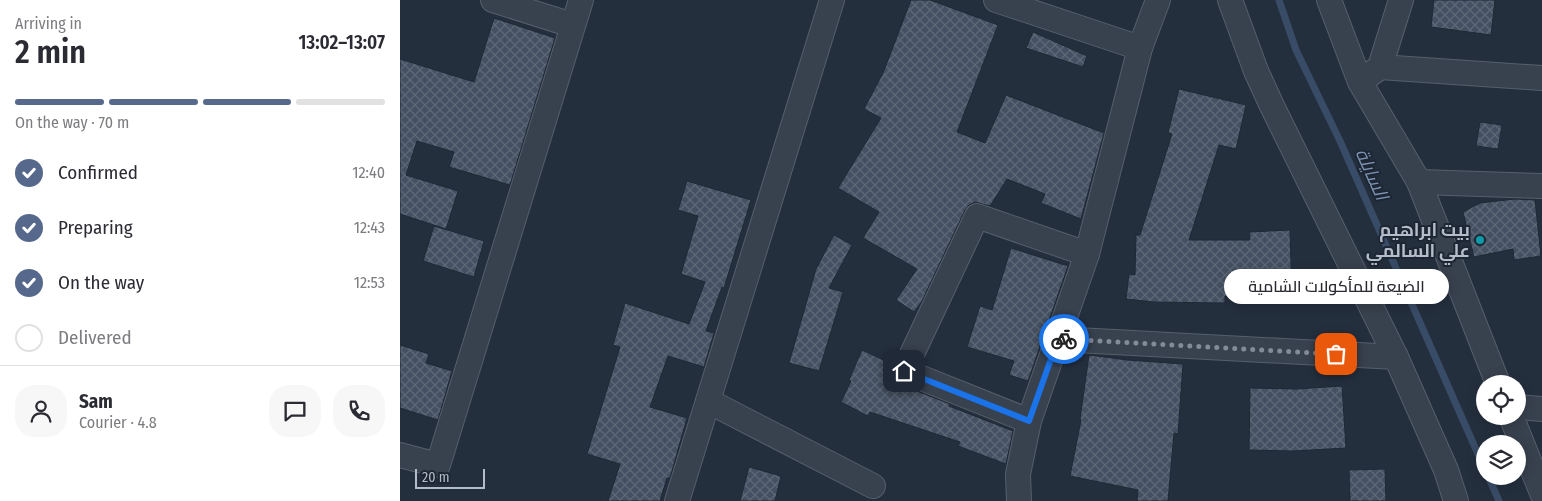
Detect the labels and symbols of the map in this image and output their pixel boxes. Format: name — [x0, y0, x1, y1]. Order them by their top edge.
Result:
water label: السايلة — [1350, 145, 1394, 205]
place label: بيت ابراهيم علي السالمي — [1366, 219, 1470, 266]
marker: بيت ابراهيم علي السالمي — [1474, 234, 1486, 246]
callout: الضيعة للمأكولات الشامية — [1224, 269, 1448, 304]
courier — [1039, 314, 1089, 364]
pin — [1315, 333, 1357, 375]
pin — [883, 350, 925, 392]
scale bar — [415, 466, 485, 489]

